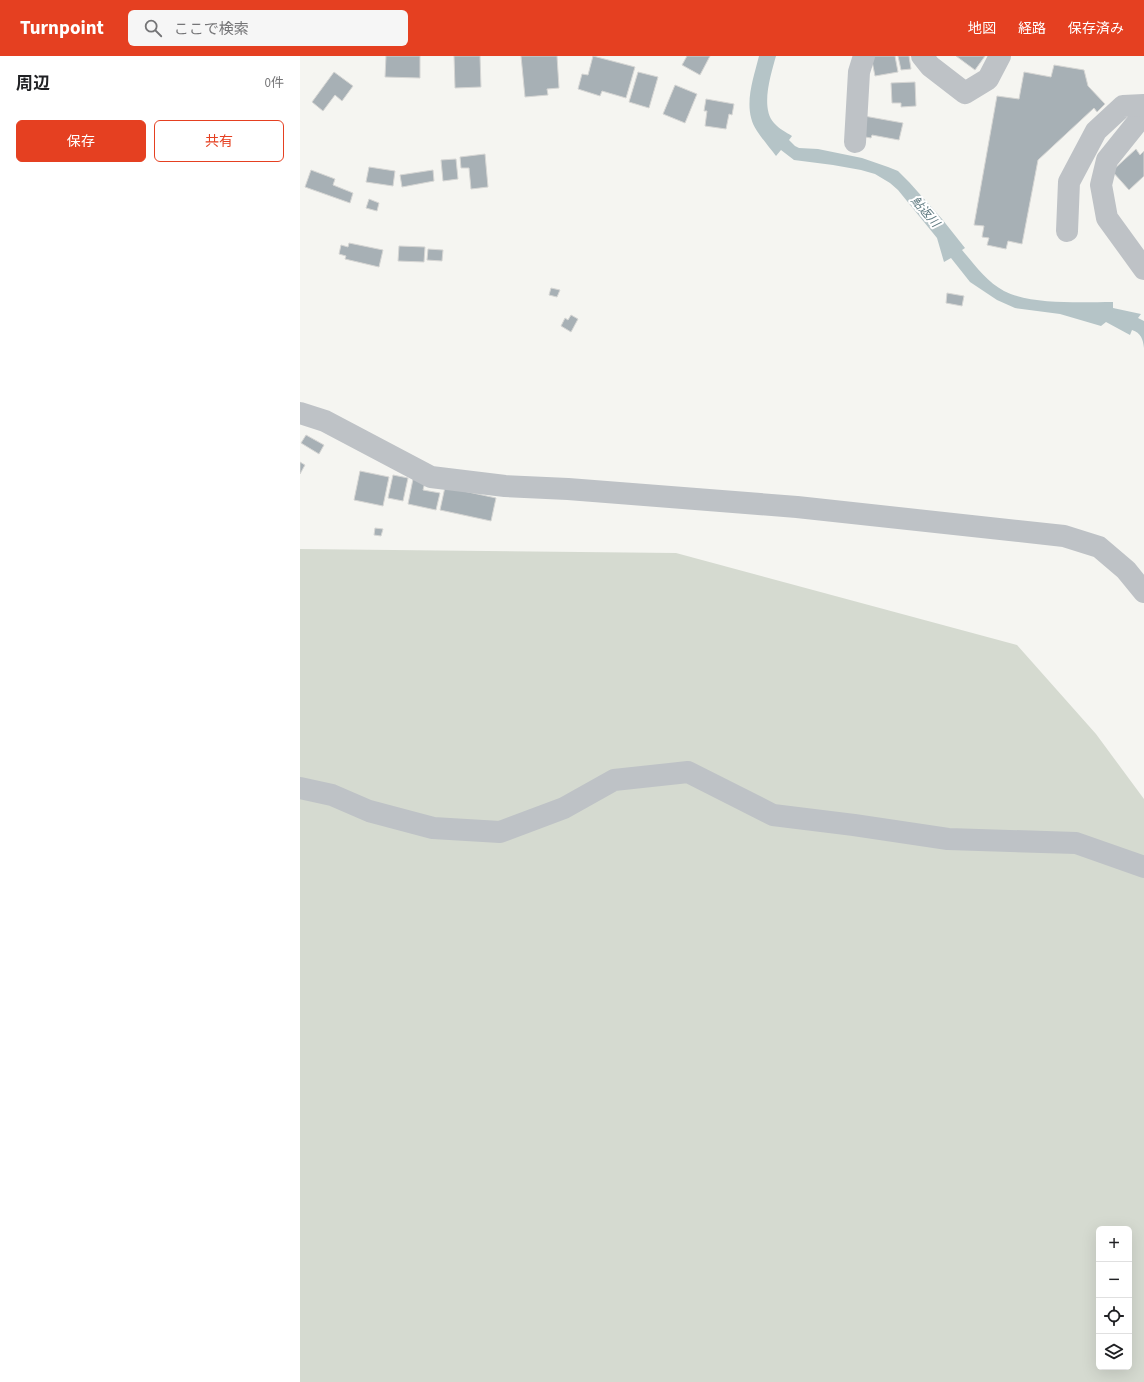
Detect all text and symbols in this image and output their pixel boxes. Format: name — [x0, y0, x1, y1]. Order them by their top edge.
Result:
search box — [128, 10, 408, 46]
text: Turnpoint — [20, 15, 104, 42]
icon: search — [142, 17, 164, 39]
text: ここで検索 — [174, 19, 249, 40]
text: 地図 — [968, 19, 996, 39]
text: 経路 — [1018, 19, 1046, 39]
text: 保存済み — [1068, 19, 1124, 39]
text: 周辺 — [16, 72, 50, 96]
text: 0件 — [265, 74, 284, 92]
button: 保存 — [16, 120, 146, 162]
button: 共有 — [154, 120, 284, 162]
water label: 鮎返川 — [907, 193, 945, 233]
map controls — [1096, 1226, 1132, 1370]
button: + — [1096, 1226, 1132, 1262]
button: − — [1096, 1262, 1132, 1298]
button: locate — [1096, 1298, 1132, 1334]
button: layers — [1096, 1334, 1132, 1370]

